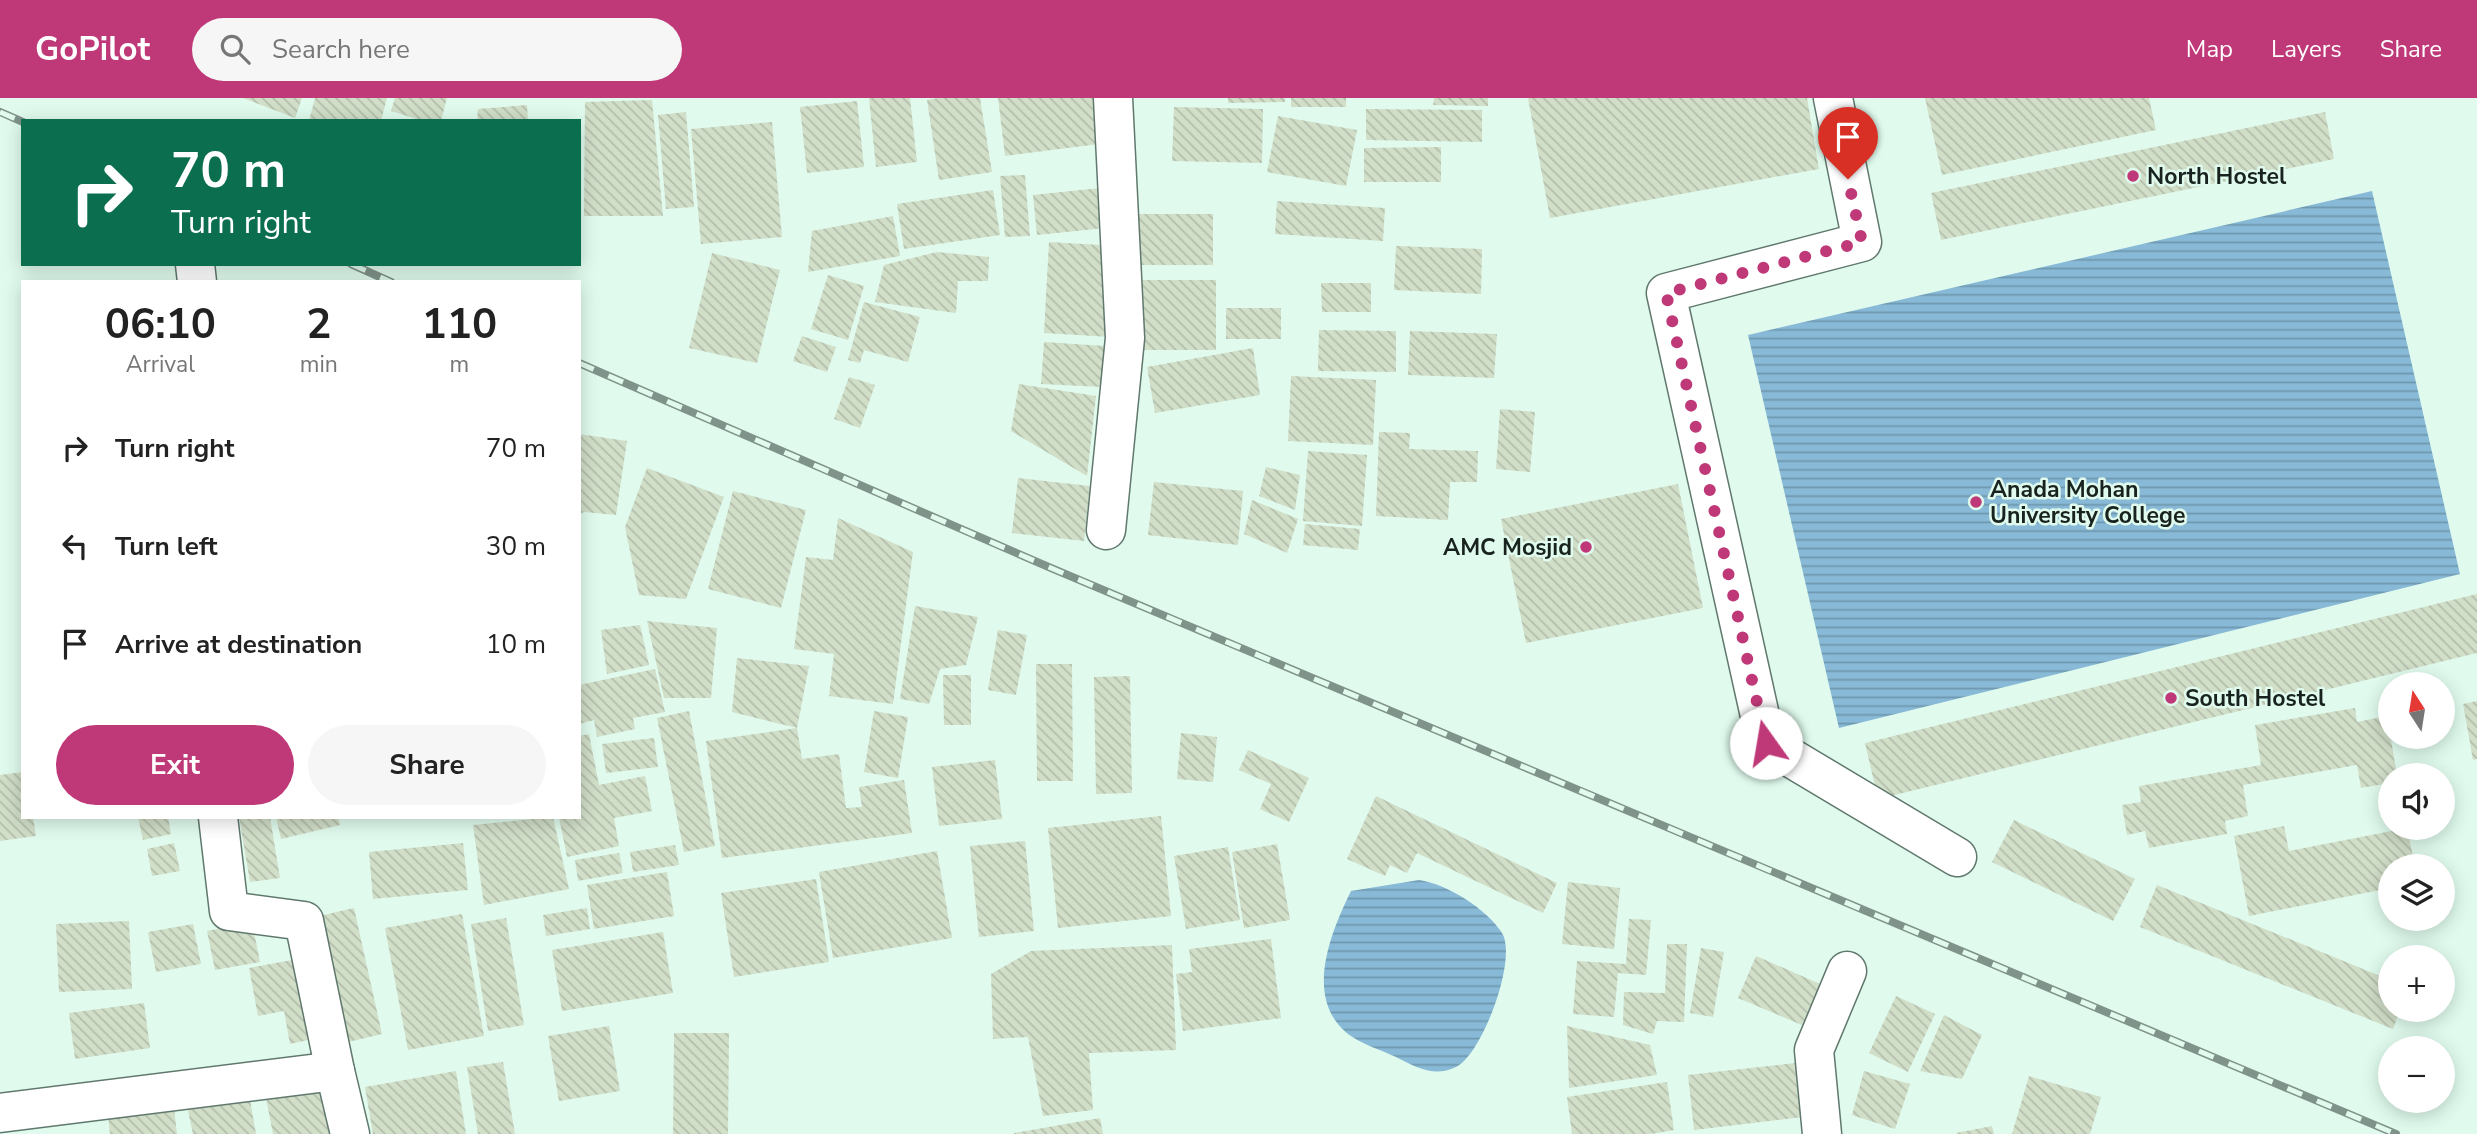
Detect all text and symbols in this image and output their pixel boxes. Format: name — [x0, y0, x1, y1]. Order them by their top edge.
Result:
search box — [192, 18, 682, 81]
text: GoPilot — [35, 27, 150, 72]
icon: search — [216, 30, 254, 68]
text: Search here — [272, 32, 410, 67]
text: Map — [2186, 33, 2233, 65]
text: Layers — [2271, 33, 2342, 65]
text: Share — [2380, 33, 2442, 65]
pin — [1818, 107, 1878, 179]
icon: arrive — [1829, 118, 1867, 156]
text: 70 m — [171, 137, 286, 204]
icon: right — [56, 147, 147, 238]
place label: North Hostel — [2147, 161, 2287, 192]
marker: North Hostel — [2125, 168, 2141, 184]
text: Turn right — [171, 201, 311, 244]
text: 06:10 — [105, 296, 216, 353]
text: 2 — [306, 296, 331, 353]
text: 110 — [422, 296, 497, 353]
text: Arrival — [126, 349, 195, 380]
text: min — [300, 349, 338, 380]
text: m — [450, 349, 469, 380]
icon: right — [56, 429, 94, 467]
text: Turn right — [115, 431, 234, 466]
text: 70 m — [486, 431, 546, 466]
place label: Anada Mohan University College — [1990, 474, 2185, 531]
marker: Anada Mohan University College — [1968, 494, 1984, 510]
icon: left — [56, 527, 94, 565]
text: Turn left — [115, 529, 218, 564]
text: 30 m — [486, 529, 546, 564]
place label: AMC Mosjid — [1443, 532, 1572, 563]
marker: AMC Mosjid — [1578, 539, 1594, 555]
icon: arrive — [56, 625, 94, 663]
text: Arrive at destination — [115, 627, 362, 662]
text: 10 m — [486, 627, 546, 662]
north arrow — [2378, 672, 2455, 749]
map controls — [2378, 672, 2455, 1113]
place label: South Hostel — [2185, 683, 2326, 714]
marker: South Hostel — [2163, 690, 2179, 706]
position arrow — [1729, 706, 1803, 780]
button: Exit — [56, 725, 294, 805]
button: Share — [308, 725, 546, 805]
button: sound — [2378, 763, 2455, 840]
button: layers — [2378, 854, 2455, 931]
button: + — [2378, 945, 2455, 1022]
button: − — [2378, 1036, 2455, 1113]

